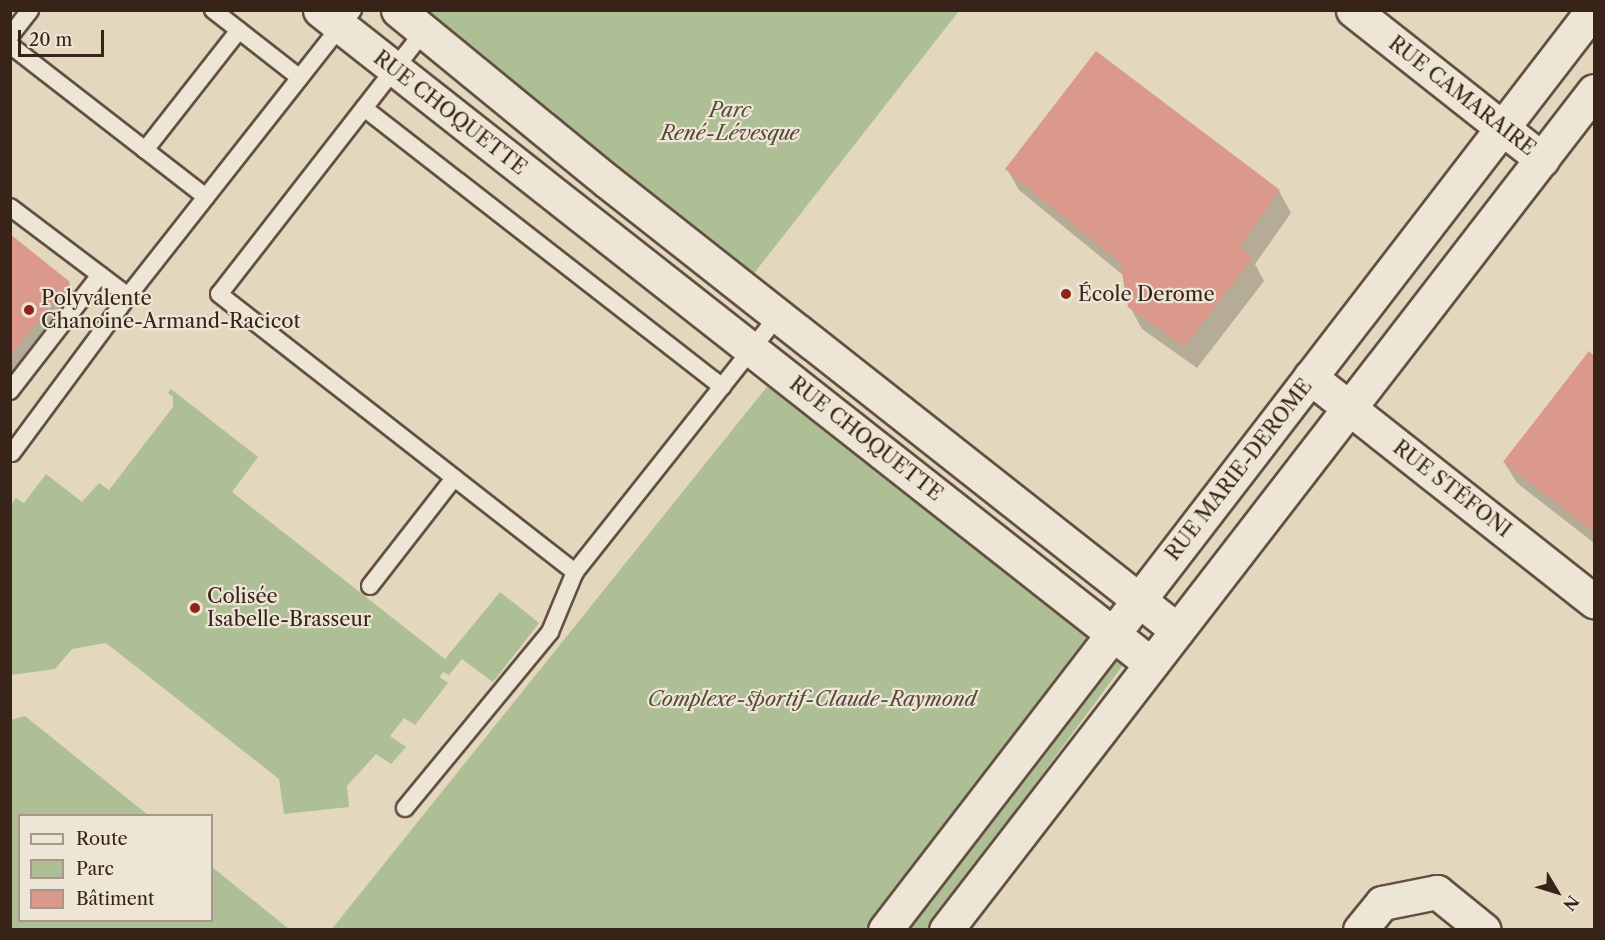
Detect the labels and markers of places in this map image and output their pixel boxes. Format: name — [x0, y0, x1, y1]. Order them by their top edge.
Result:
place label: École Derome — [1078, 282, 1215, 306]
place label: Polyvalente Chanoine-Armand-Racicot — [41, 286, 300, 333]
marker: École Derome — [1059, 287, 1073, 301]
marker: Polyvalente Chanoine-Armand-Racicot — [22, 303, 36, 317]
place label: Colisée Isabelle-Brasseur — [207, 584, 371, 631]
marker: Colisée Isabelle-Brasseur — [188, 601, 202, 615]

